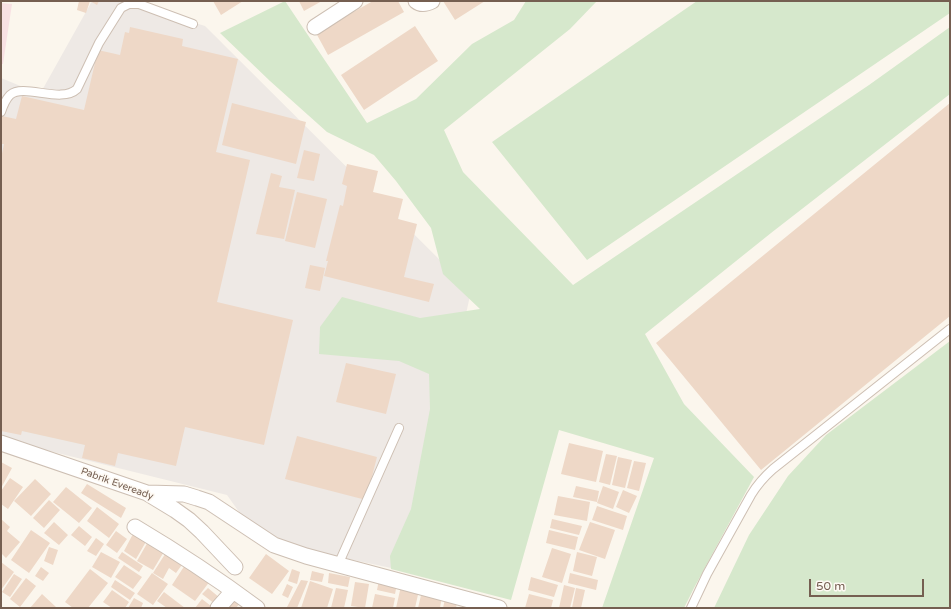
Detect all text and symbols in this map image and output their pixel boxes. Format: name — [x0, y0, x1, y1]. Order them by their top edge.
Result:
street label: Pabrik Eveready — [79, 465, 155, 503]
scale bar — [811, 571, 926, 597]
text: 50 m — [816, 579, 845, 593]

